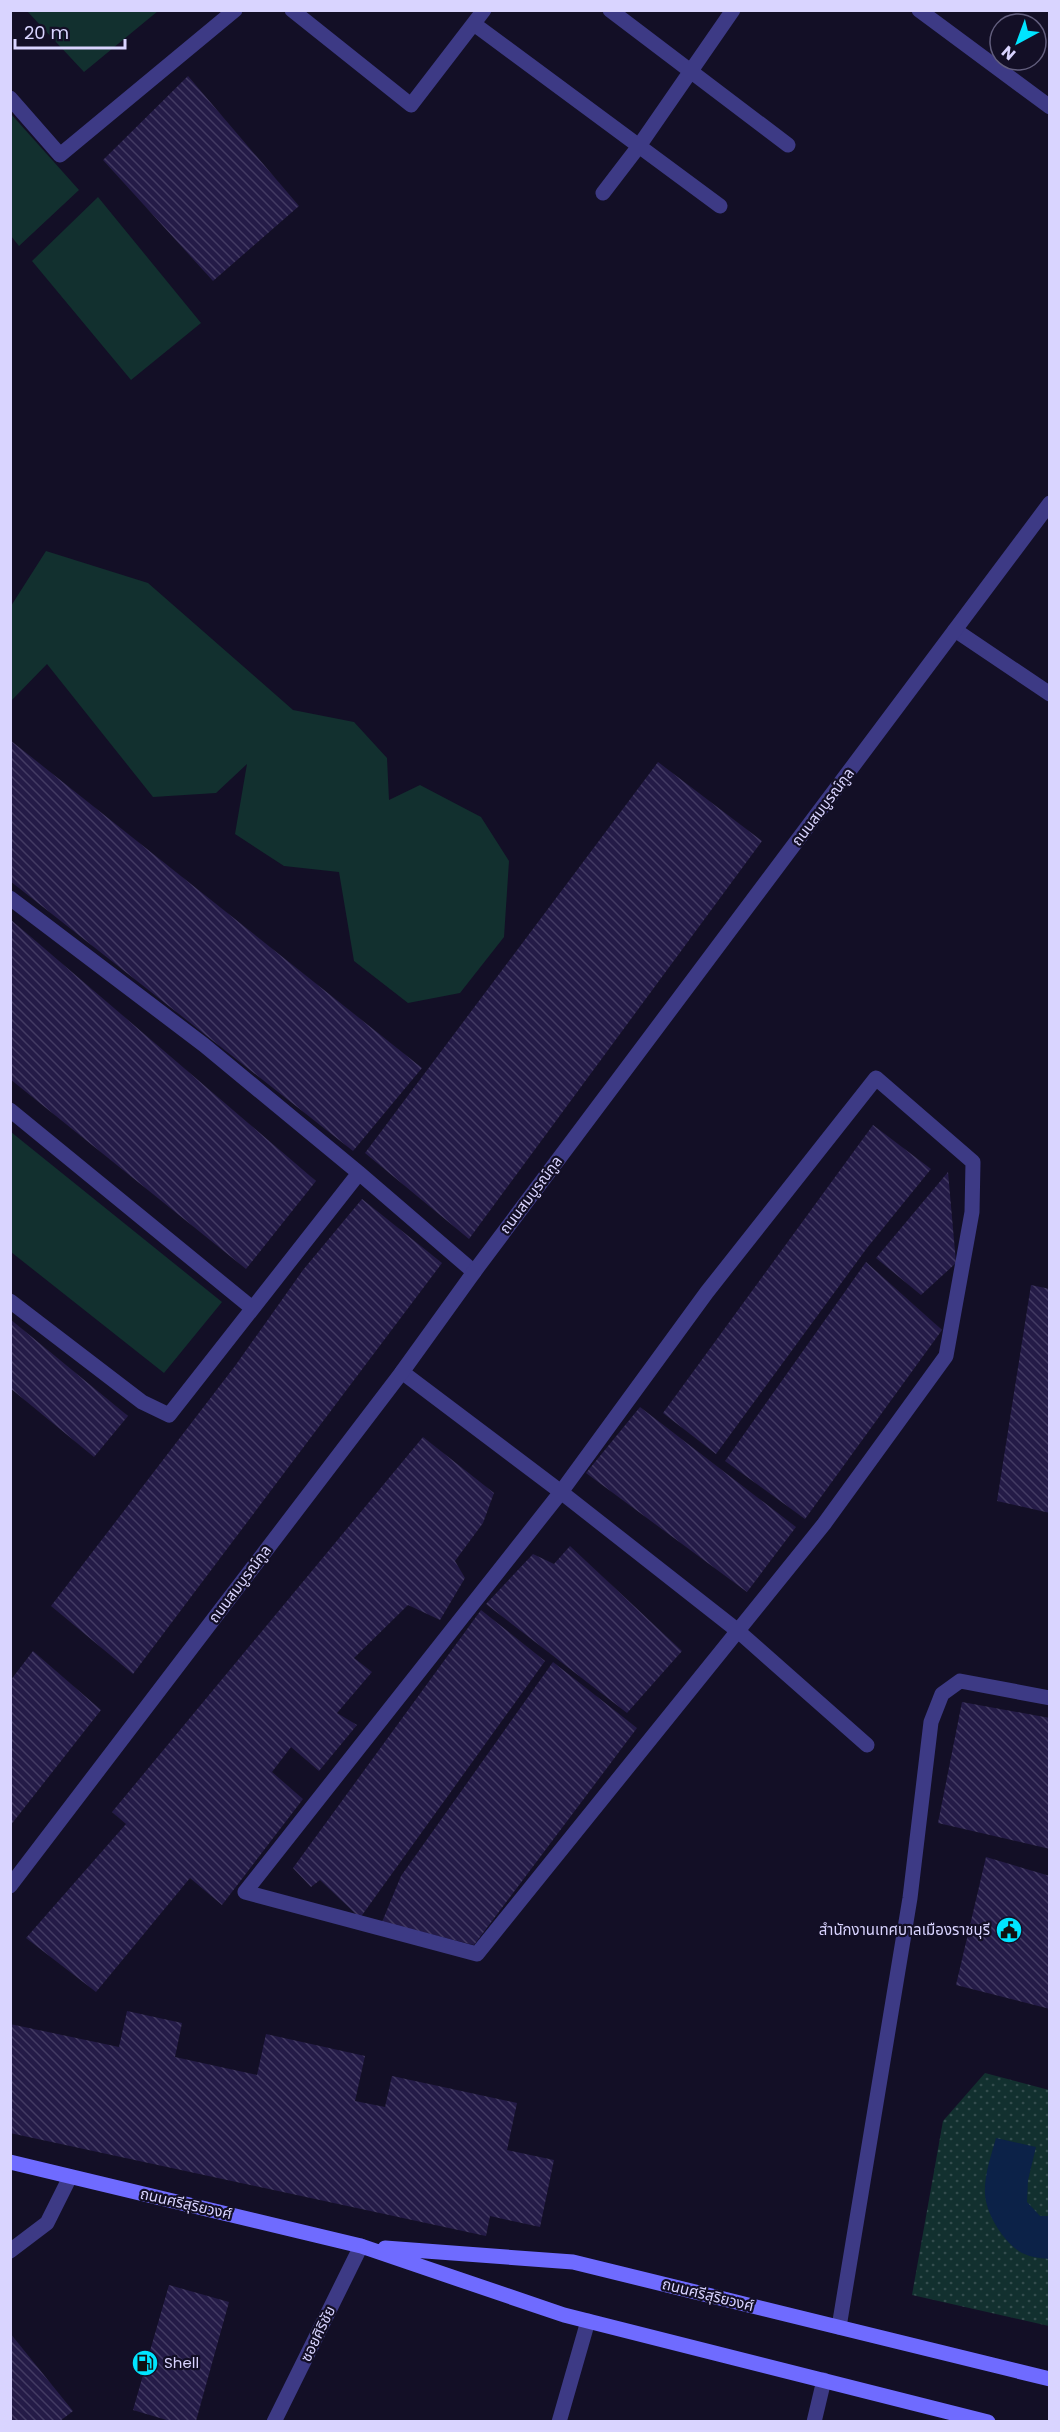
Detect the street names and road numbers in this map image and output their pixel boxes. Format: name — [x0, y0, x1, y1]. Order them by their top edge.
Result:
street label: ถนนสมบูรณ์กูล — [786, 763, 859, 850]
street label: ถนนสมบูรณ์กูล — [494, 1151, 567, 1238]
street label: ถนนสมบูรณ์กูล — [203, 1540, 276, 1627]
street label: ถนนศรีสุริยวงศ์ — [138, 2183, 234, 2224]
street label: ถนนศรีสุริยวงศ์ — [660, 2273, 756, 2316]
street label: ซอยศิริชัย — [295, 2302, 340, 2365]

